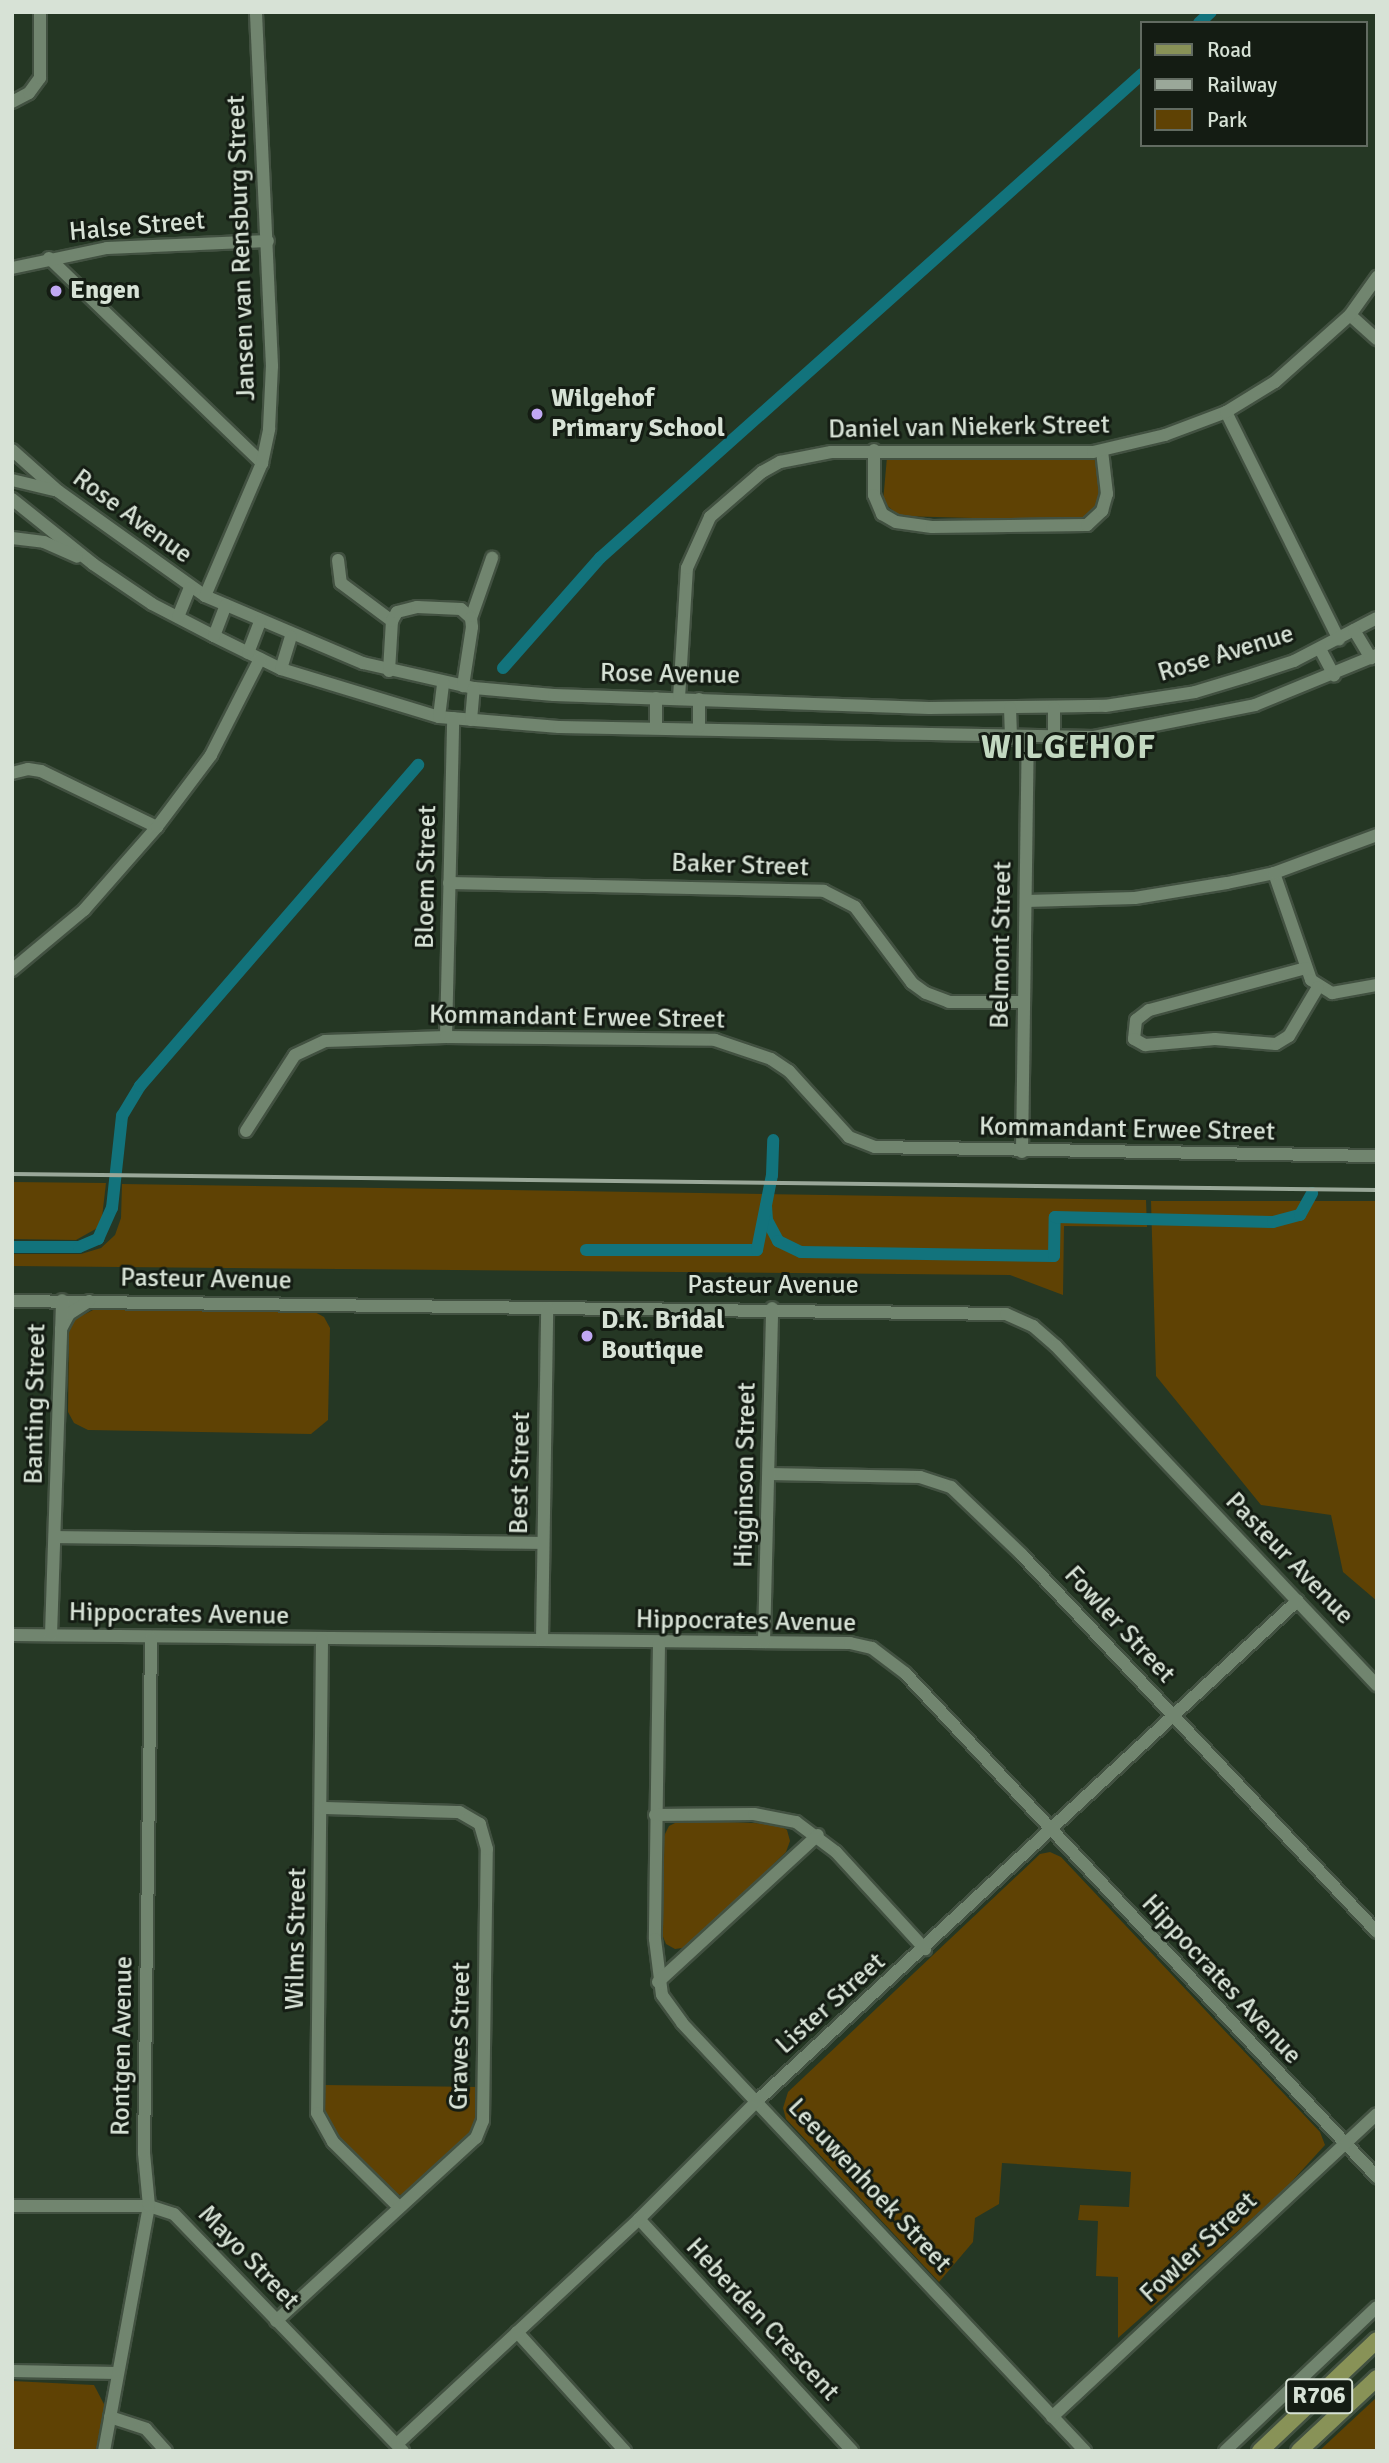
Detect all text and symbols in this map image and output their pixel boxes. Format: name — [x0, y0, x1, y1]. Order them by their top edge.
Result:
legend — [1140, 21, 1368, 147]
text: Road — [1207, 37, 1252, 63]
text: Railway — [1207, 72, 1277, 98]
street label: Jansen van Rensburg Street — [221, 95, 263, 401]
text: Park — [1207, 107, 1247, 133]
street label: Halse Street — [68, 206, 206, 248]
place label: Engen — [70, 275, 140, 307]
marker: Engen — [48, 283, 64, 299]
place label: Wilgehof Primary School — [551, 383, 725, 444]
marker: Wilgehof Primary School — [529, 406, 545, 422]
street label: Daniel van Niekerk Street — [828, 410, 1110, 446]
street label: Rose Avenue — [66, 463, 198, 571]
street label: Rose Avenue — [1154, 619, 1298, 689]
street label: Rose Avenue — [600, 658, 740, 692]
district label: WILGEHOF — [982, 728, 1156, 768]
street label: Bloem Street — [410, 805, 444, 949]
street label: Baker Street — [671, 848, 809, 884]
street label: Belmont Street — [985, 861, 1019, 1029]
street label: Kommandant Erwee Street — [429, 1000, 725, 1036]
street label: Kommandant Erwee Street — [979, 1112, 1275, 1148]
street label: Pasteur Avenue — [120, 1263, 292, 1297]
street label: Pasteur Avenue — [687, 1270, 859, 1302]
place label: D.K. Bridal Boutique — [601, 1305, 724, 1366]
street label: Banting Street — [19, 1323, 53, 1485]
marker: D.K. Bridal Boutique — [579, 1328, 595, 1344]
street label: Higginson Street — [729, 1382, 763, 1568]
street label: Best Street — [504, 1411, 538, 1535]
street label: Pasteur Avenue — [1218, 1486, 1360, 1632]
street label: Fowler Street — [1057, 1560, 1181, 1690]
street label: Hippocrates Avenue — [68, 1597, 290, 1633]
street label: Hippocrates Avenue — [635, 1604, 857, 1640]
street label: Wilms Street — [280, 1868, 314, 2010]
street label: Hippocrates Avenue — [1134, 1889, 1308, 2071]
street label: Lister Street — [770, 1947, 892, 2061]
street label: Rontgen Avenue — [106, 1956, 140, 2136]
street label: Graves Street — [444, 1962, 478, 2110]
street label: Leeuwenhoek Street — [781, 2093, 957, 2279]
street label: Fowler Street — [1134, 2186, 1264, 2310]
street label: Mayo Street — [191, 2199, 305, 2317]
street label: Heberden Crescent — [679, 2232, 845, 2408]
road number: R706 — [1284, 2376, 1354, 2416]

